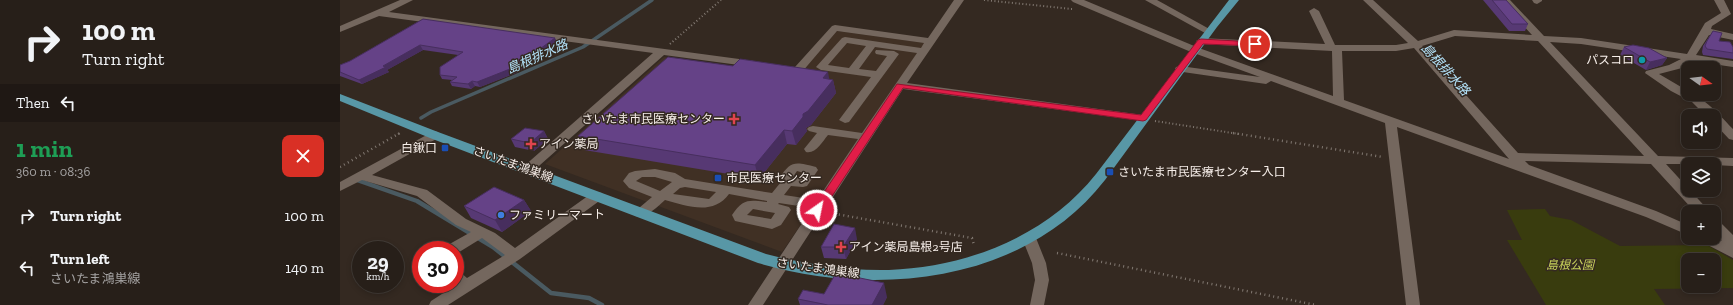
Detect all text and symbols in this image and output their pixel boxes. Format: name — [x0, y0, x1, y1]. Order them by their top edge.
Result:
text: 100 m — [82, 14, 155, 47]
icon: right — [16, 16, 68, 68]
pin — [1238, 27, 1272, 61]
icon: arrive — [1244, 33, 1266, 55]
water label: 島根排水路 — [504, 36, 571, 77]
water label: 島根排水路 — [1418, 40, 1474, 99]
text: Turn right — [82, 48, 164, 70]
place label: パスコロ — [1586, 53, 1634, 67]
marker: パスコロ — [1637, 55, 1647, 65]
north arrow — [1681, 61, 1721, 101]
map controls — [1681, 61, 1721, 293]
icon: left — [57, 92, 79, 114]
text: Then — [16, 94, 49, 112]
button: sound — [1681, 109, 1721, 149]
place label: さいたま市民医療センター — [581, 112, 725, 126]
marker: さいたま市民医療センター — [728, 113, 740, 125]
text: 1 min — [16, 134, 73, 163]
button: close — [282, 135, 324, 177]
place label: アイン薬局 — [539, 137, 598, 151]
marker: アイン薬局 — [526, 139, 536, 149]
place label: 白鍬口 — [401, 141, 437, 155]
marker: 白鍬口 — [440, 143, 450, 153]
street label: さいたま鴻巣線 — [471, 143, 555, 185]
button: layers — [1681, 157, 1721, 197]
text: 360 m · 08:36 — [16, 164, 90, 179]
place label: さいたま市民医療センター入口 — [1118, 165, 1286, 179]
marker: さいたま市民医療センター入口 — [1105, 167, 1115, 177]
place label: 市民医療センター — [726, 171, 822, 185]
marker: 市民医療センター — [713, 173, 723, 183]
position arrow — [796, 189, 838, 231]
icon: right — [16, 205, 38, 227]
button: + — [1681, 205, 1721, 245]
text: Turn right — [50, 207, 121, 225]
text: 100 m — [285, 207, 324, 225]
place label: ファミリーマート — [509, 208, 605, 222]
marker: ファミリーマート — [496, 210, 506, 220]
place label: アイン薬局島根2号店 — [849, 240, 963, 254]
speed limit sign: 30 — [412, 241, 464, 293]
marker: アイン薬局島根2号店 — [836, 242, 846, 252]
text: Turn left — [50, 250, 110, 268]
text: 29 — [367, 250, 389, 274]
button: − — [1681, 253, 1721, 293]
street label: さいたま鴻巣線 — [776, 255, 860, 281]
icon: left — [16, 257, 38, 279]
park label: 島根公園 — [1546, 258, 1596, 272]
text: 140 m — [285, 259, 324, 277]
text: さいたま鴻巣線 — [50, 271, 141, 286]
text: km/h — [367, 271, 389, 283]

